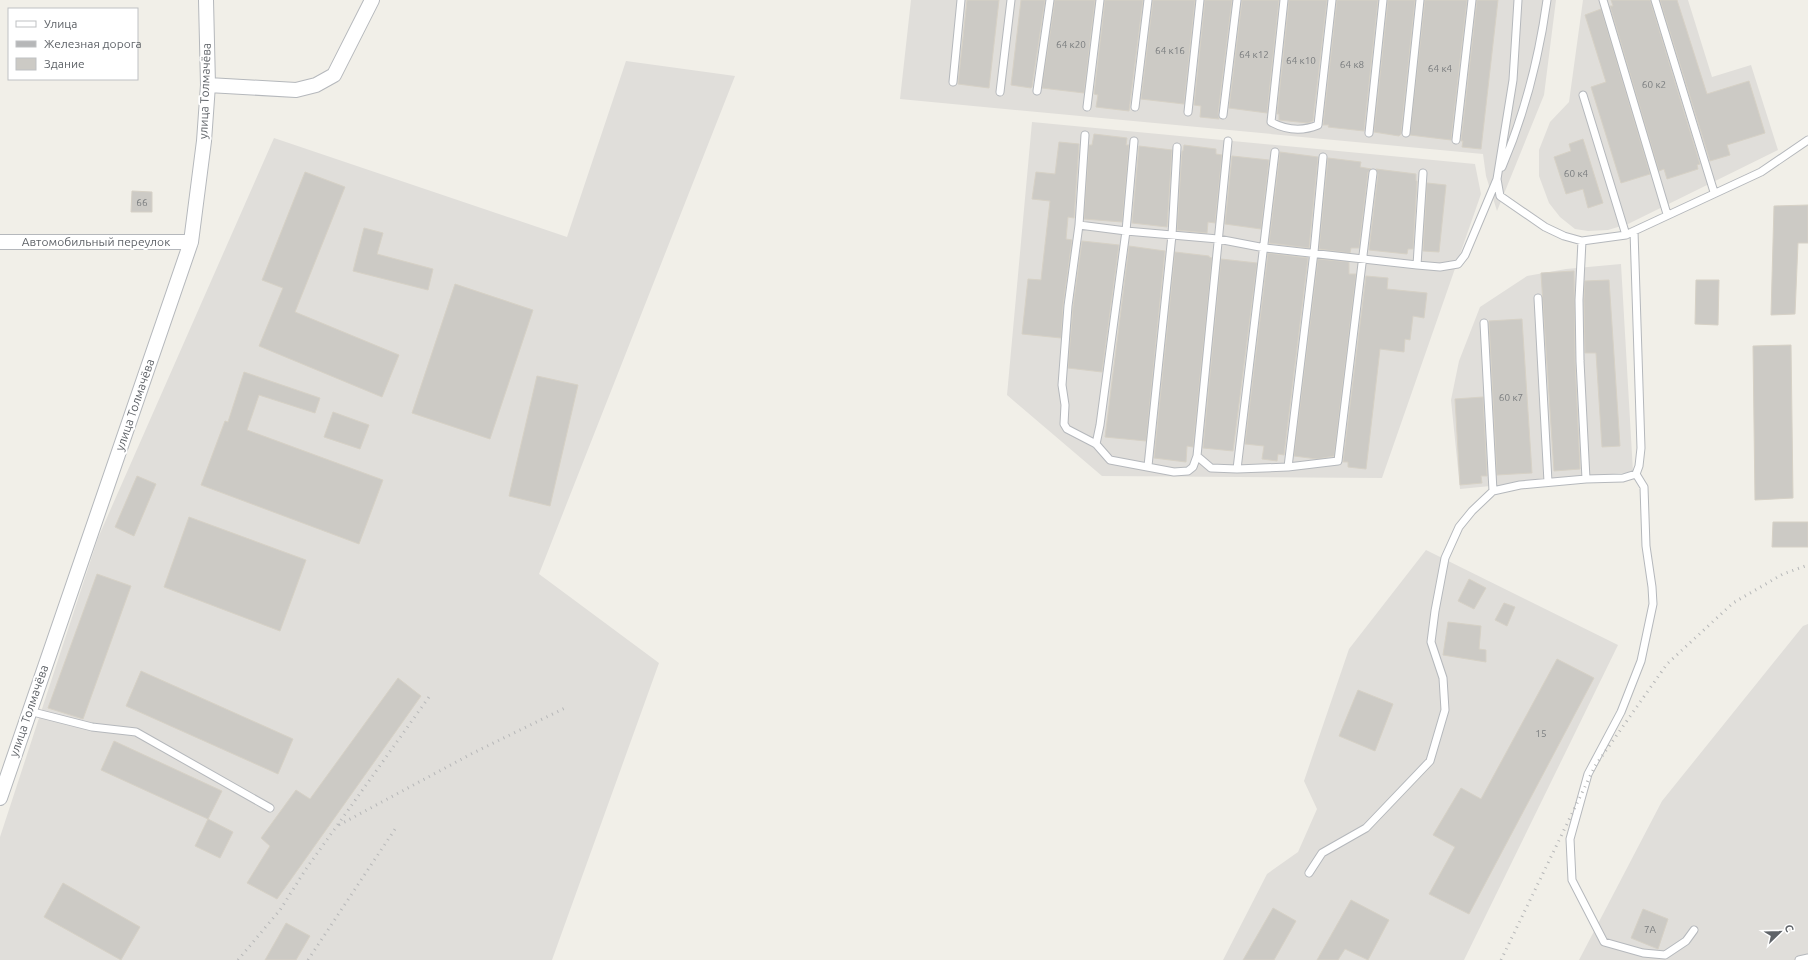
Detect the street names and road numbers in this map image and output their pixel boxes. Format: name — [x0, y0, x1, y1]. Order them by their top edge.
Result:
street label: улица Толмачёва — [196, 43, 213, 139]
street label: Автомобильный переулок — [22, 235, 170, 248]
street label: улица Толмачёва — [113, 357, 156, 452]
street label: улица Толмачёва — [7, 663, 50, 758]

